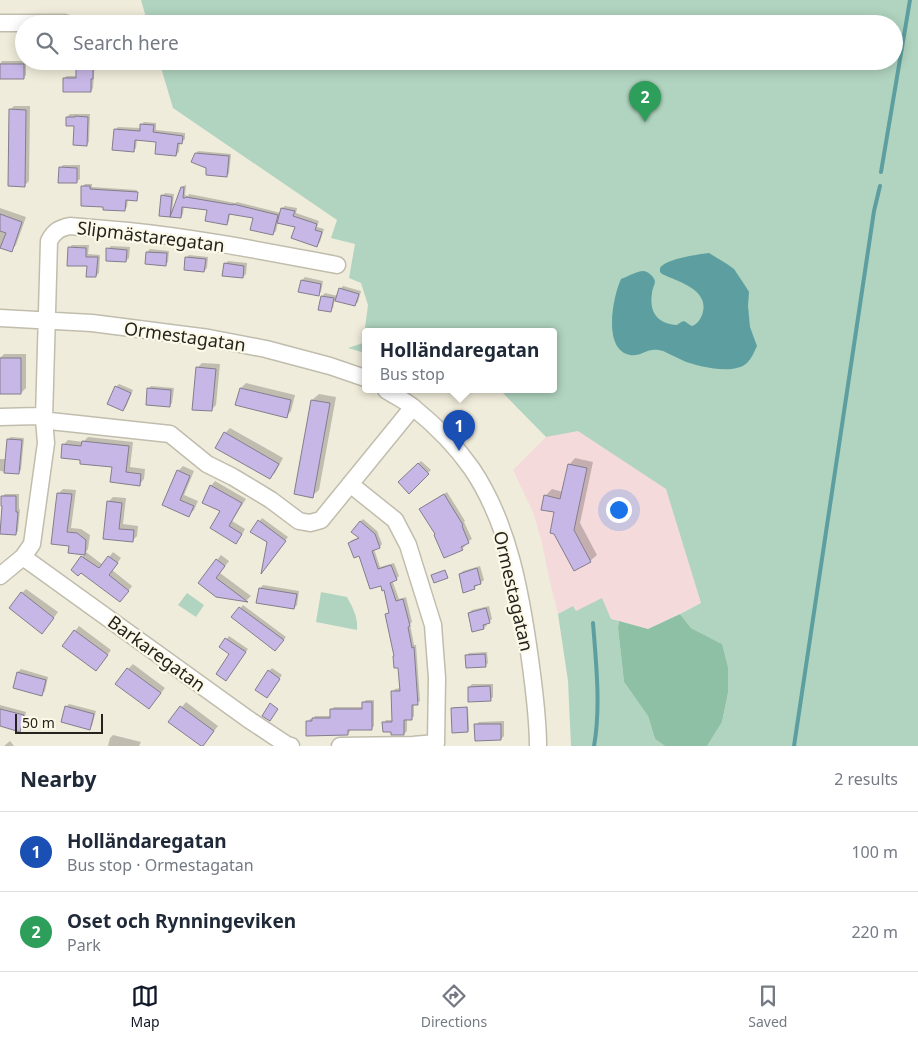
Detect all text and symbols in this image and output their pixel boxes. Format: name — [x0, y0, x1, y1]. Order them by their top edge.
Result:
search box — [15, 15, 903, 70]
icon: search — [33, 29, 61, 57]
text: Search here — [73, 30, 179, 56]
pin: 2 — [629, 81, 661, 122]
street label: Slipmästaregatan — [76, 215, 226, 257]
street label: Ormestagatan — [123, 316, 247, 356]
popup — [362, 328, 557, 393]
text: Holländaregatan — [380, 337, 539, 363]
text: Bus stop — [380, 363, 445, 385]
pin: 1 — [443, 410, 475, 451]
your location — [606, 497, 632, 523]
street label: Ormestagatan — [489, 529, 539, 653]
street label: Barkaregatan — [103, 609, 211, 697]
scale bar — [15, 711, 102, 734]
text: 50 m — [22, 713, 55, 732]
text: Nearby — [20, 765, 96, 793]
text: 2 results — [834, 768, 898, 790]
text: Holländaregatan — [67, 828, 227, 854]
text: 1 — [31, 841, 41, 863]
text: 100 m — [851, 841, 898, 863]
text: Bus stop · Ormestagatan — [67, 854, 254, 876]
text: Oset och Rynningeviken — [67, 908, 296, 934]
text: 2 — [31, 921, 41, 943]
text: 220 m — [851, 921, 898, 943]
text: Park — [67, 934, 101, 956]
tab: Map — [131, 982, 160, 1031]
tab: Directions — [421, 982, 487, 1031]
tab: Saved — [748, 982, 787, 1031]

